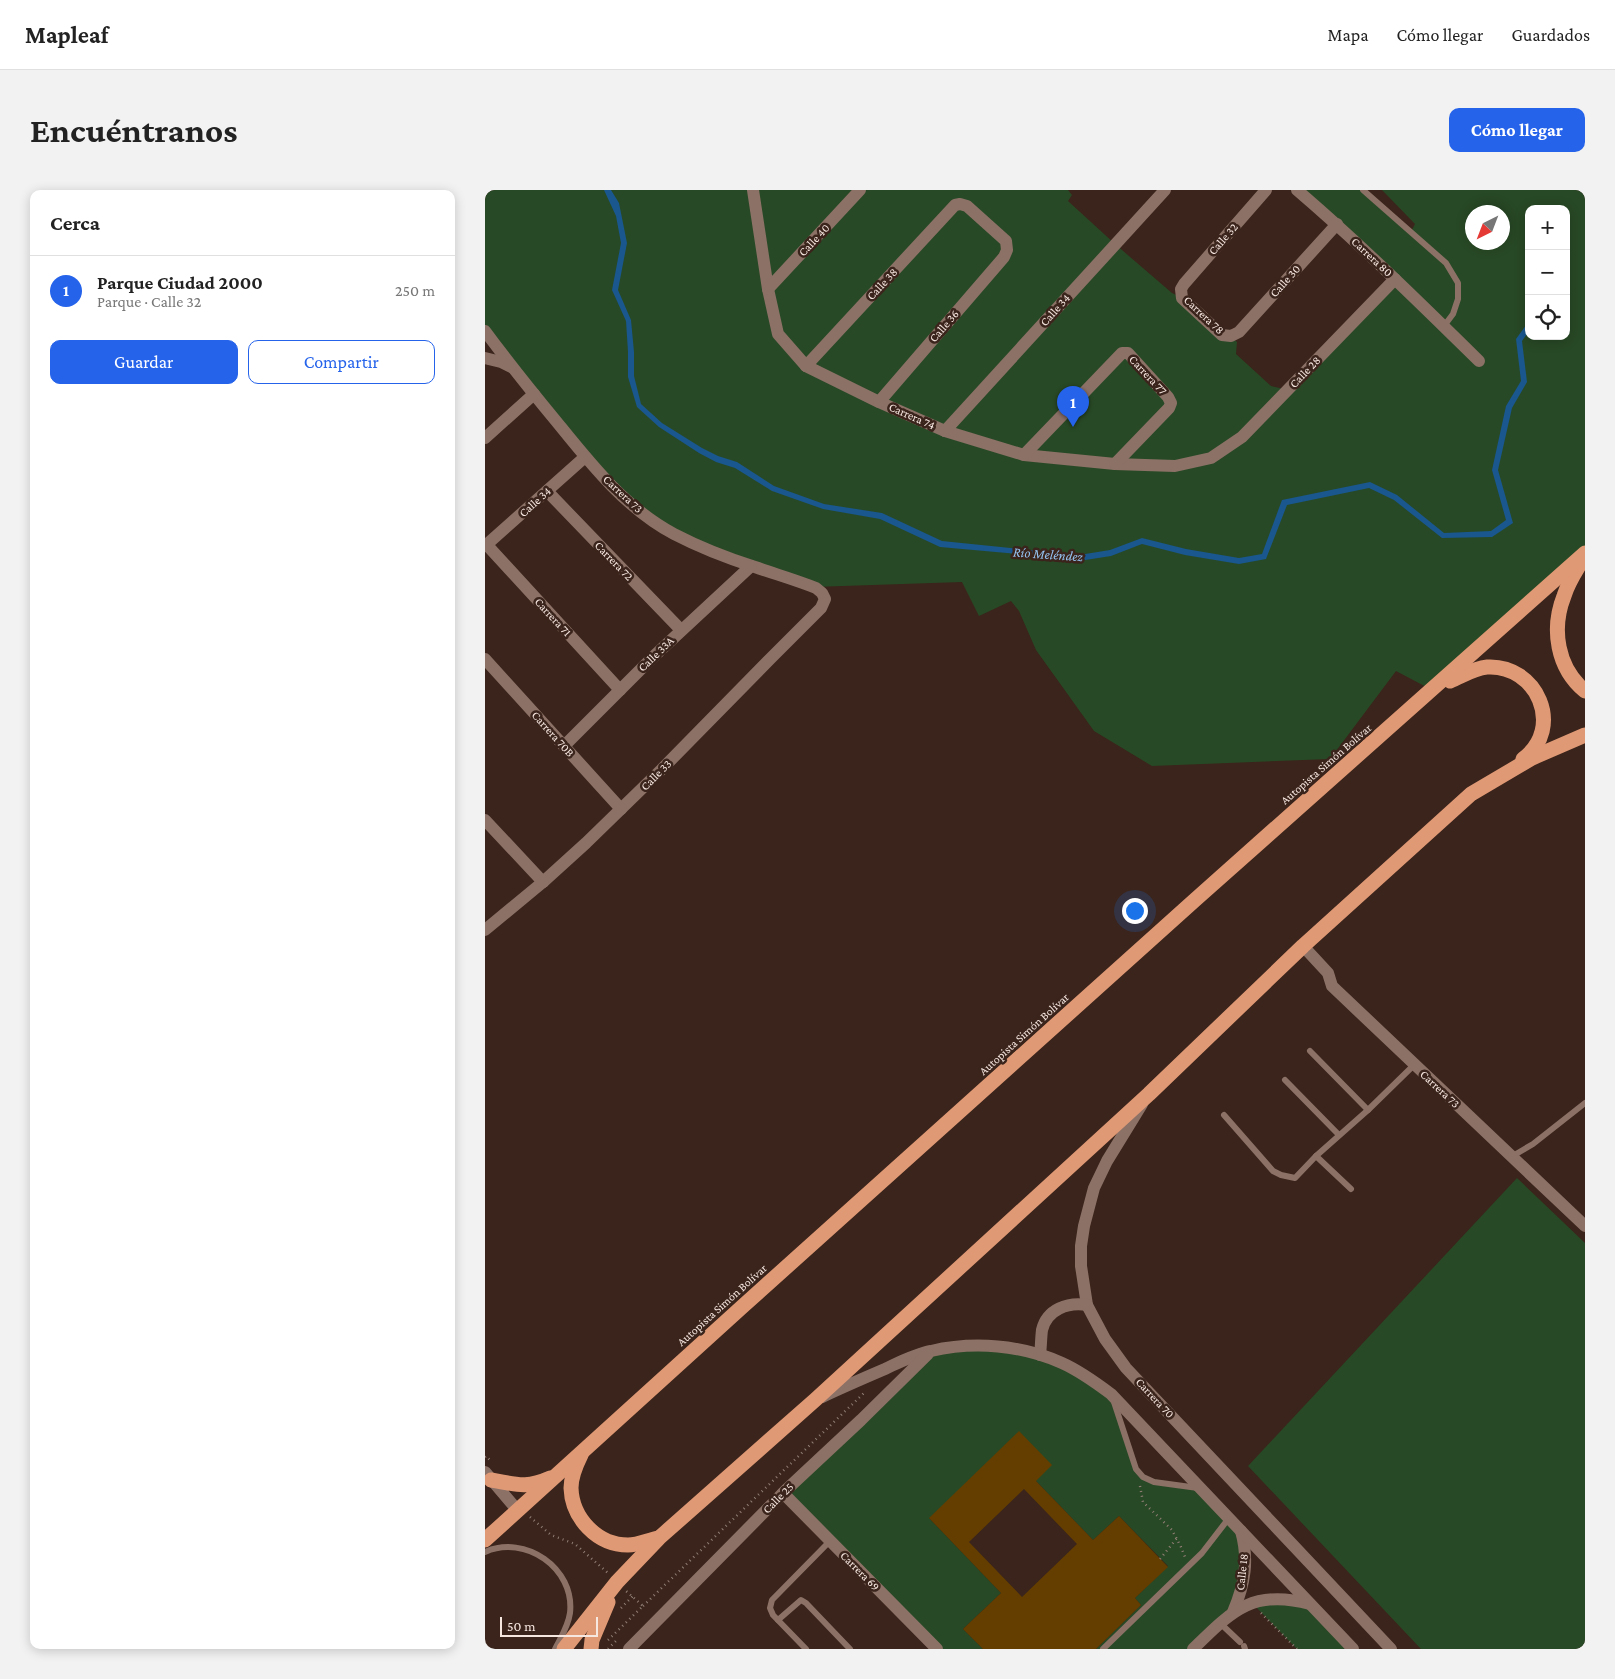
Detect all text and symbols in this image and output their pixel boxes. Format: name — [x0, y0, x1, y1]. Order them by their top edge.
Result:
text: Mapleaf — [25, 21, 108, 48]
text: Mapa — [1327, 25, 1368, 45]
text: Cómo llegar — [1396, 25, 1483, 45]
text: Guardados — [1511, 25, 1590, 45]
button: Cómo llegar — [1449, 108, 1585, 152]
text: Encuéntranos — [30, 111, 237, 150]
north arrow — [1465, 205, 1510, 250]
map controls — [1525, 205, 1570, 340]
button: + — [1525, 205, 1570, 250]
text: Cerca — [50, 211, 100, 235]
street label: Calle 32 — [1205, 220, 1241, 258]
street label: Calle 40 — [795, 221, 833, 259]
street label: Carrera 80 — [1349, 234, 1396, 280]
button: − — [1525, 250, 1570, 295]
street label: Calle 30 — [1267, 262, 1303, 300]
street label: Calle 38 — [864, 265, 900, 303]
text: Parque Ciudad 2000 — [97, 272, 263, 293]
text: 1 — [63, 282, 69, 299]
text: 250 m — [395, 282, 435, 299]
street label: Calle 34 — [1037, 291, 1073, 329]
text: Parque · Calle 32 — [97, 293, 201, 310]
street label: Carrera 78 — [1181, 293, 1227, 337]
button: locate — [1525, 295, 1570, 340]
street label: Calle 36 — [926, 307, 962, 345]
button: Guardar — [50, 340, 238, 384]
button: Compartir — [248, 340, 435, 384]
street label: Carrera 77 — [1126, 352, 1170, 398]
street label: Calle 28 — [1287, 353, 1323, 391]
pin: 1 — [1057, 386, 1089, 427]
street label: Carrera 74 — [887, 400, 937, 432]
street label: Carrera 73 — [600, 472, 646, 516]
street label: Calle 34 — [516, 484, 554, 520]
street label: Carrera 72 — [592, 538, 636, 584]
water label: Río Meléndez — [1013, 544, 1084, 564]
street label: Carrera 71 — [532, 595, 574, 639]
street label: Calle 33A — [635, 633, 677, 674]
street label: Carrera 70B — [529, 708, 577, 760]
street label: Autopista Simón Bolívar — [1278, 720, 1375, 807]
street label: Calle 33 — [638, 756, 675, 793]
your location — [1122, 898, 1148, 924]
street label: Autopista Simón Bolívar — [976, 990, 1072, 1078]
street label: Carrera 73 — [1417, 1067, 1463, 1111]
street label: Autopista Simón Bolívar — [674, 1261, 770, 1349]
street label: Carrera 70 — [1133, 1375, 1177, 1421]
street label: Calle 25 — [760, 1480, 796, 1516]
street label: Carrera 69 — [837, 1548, 883, 1594]
street label: Calle 18 — [1233, 1553, 1251, 1591]
scale bar — [500, 1614, 597, 1637]
text: 50 m — [507, 1618, 535, 1634]

